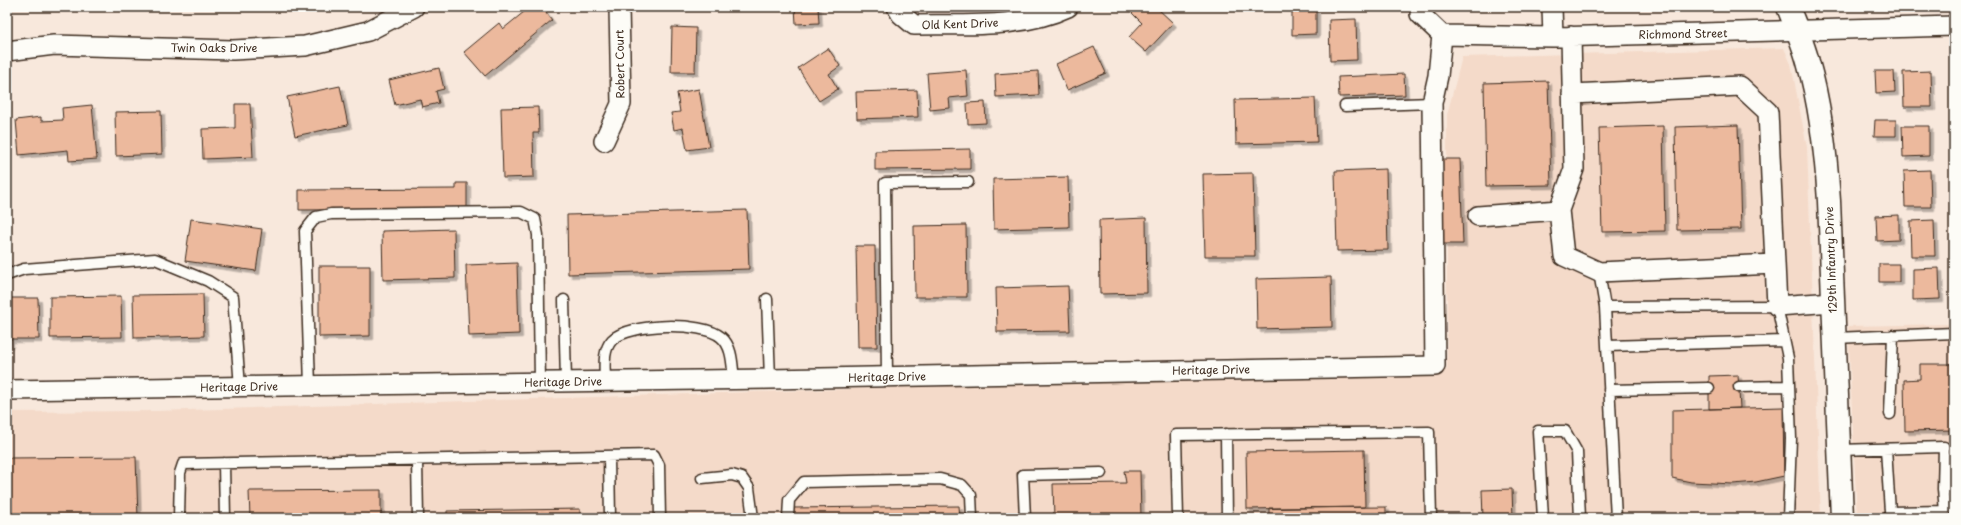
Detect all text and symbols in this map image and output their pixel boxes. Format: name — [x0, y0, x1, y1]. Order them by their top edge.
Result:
street label: Old Kent Drive — [921, 14, 999, 33]
street label: Richmond Street — [1638, 24, 1728, 43]
street label: Robert Court — [610, 29, 629, 99]
street label: Twin Oaks Drive — [171, 39, 258, 56]
street label: 129th Infantry Drive — [1820, 206, 1841, 314]
street label: Heritage Drive — [1172, 360, 1250, 379]
street label: Heritage Drive — [848, 367, 926, 386]
street label: Heritage Drive — [524, 372, 602, 391]
street label: Heritage Drive — [200, 377, 278, 396]

